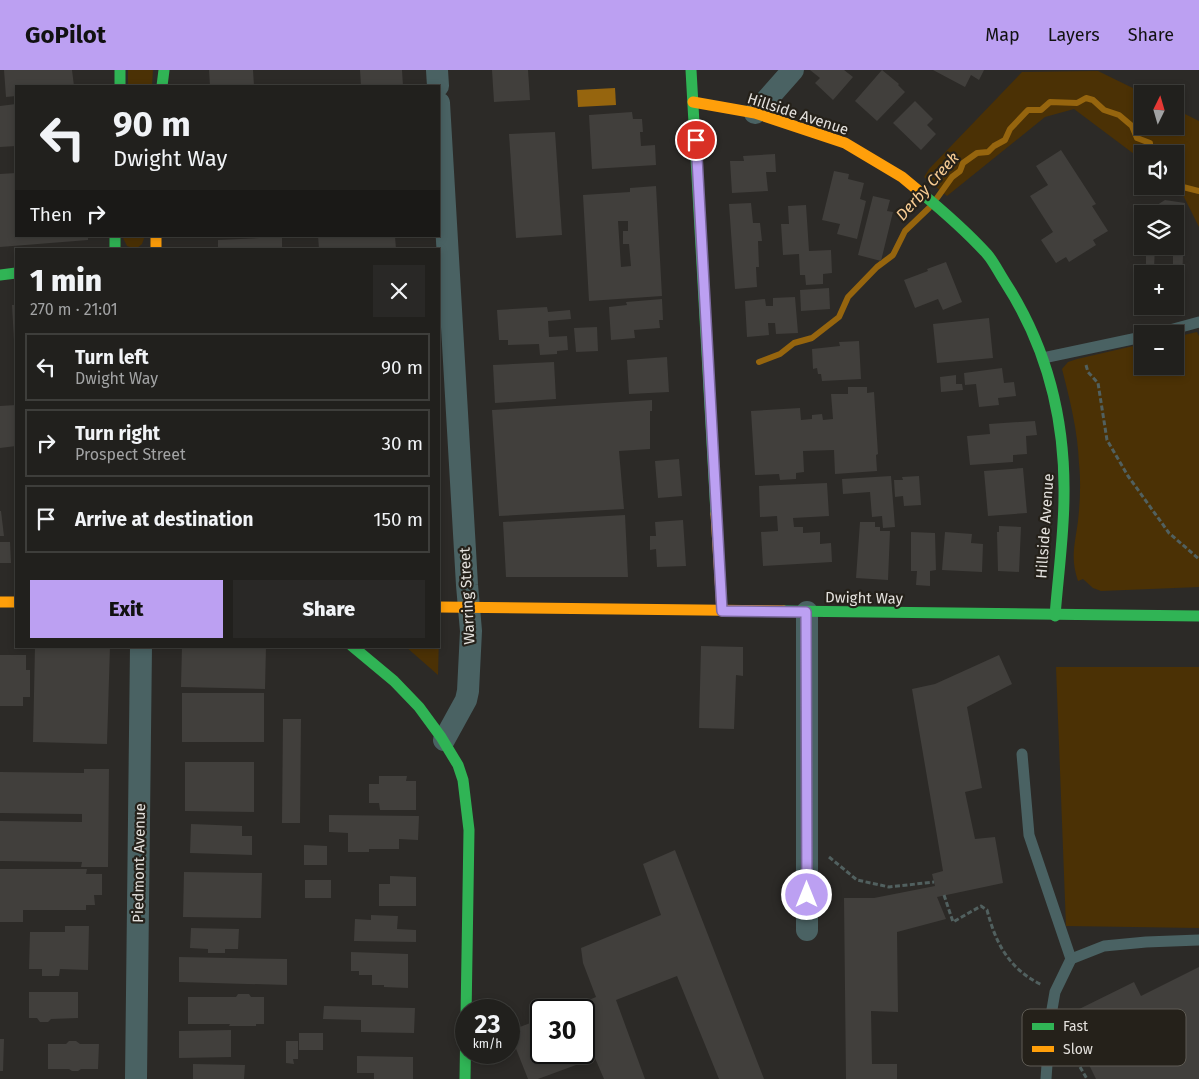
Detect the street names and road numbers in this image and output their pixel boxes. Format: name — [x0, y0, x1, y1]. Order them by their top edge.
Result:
street label: Hillside Avenue — [745, 89, 851, 139]
street label: Hillside Avenue — [1032, 473, 1058, 579]
street label: Warring Street — [455, 546, 479, 645]
street label: Dwight Way — [825, 588, 904, 608]
street label: Piedmont Avenue — [129, 803, 149, 923]

